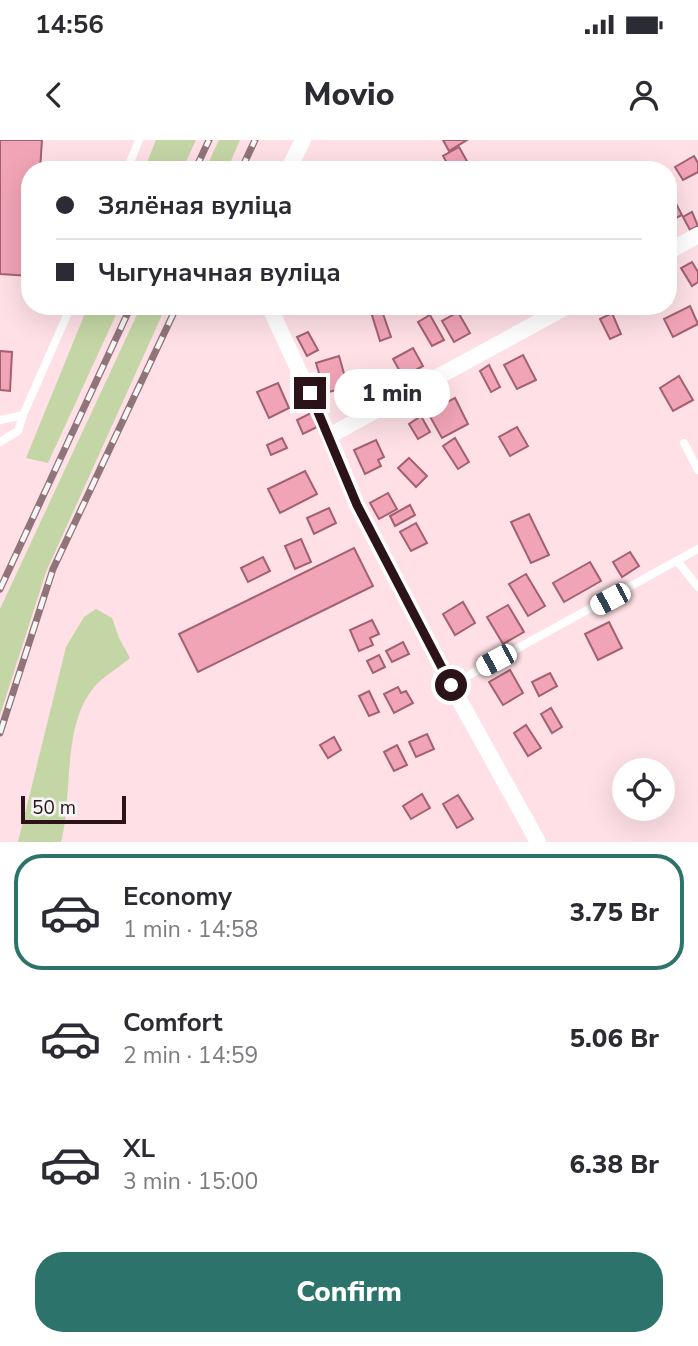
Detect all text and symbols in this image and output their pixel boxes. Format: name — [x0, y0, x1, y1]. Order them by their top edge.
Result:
text: 14:56 — [35, 7, 104, 42]
text: Movio — [303, 73, 395, 116]
icon: back — [35, 76, 73, 114]
icon: person — [625, 76, 663, 114]
text: Зялёная вуліца — [98, 188, 292, 223]
text: Чыгуначная вуліца — [98, 255, 341, 290]
callout: 1 min — [334, 369, 450, 418]
route end — [294, 377, 326, 409]
text: 1 min — [362, 378, 422, 409]
car — [587, 580, 634, 618]
car — [473, 641, 520, 679]
route start — [435, 669, 467, 701]
map controls — [612, 758, 675, 821]
button: locate — [612, 758, 675, 821]
scale bar — [21, 793, 126, 825]
text: 50 m — [32, 795, 76, 821]
text: Economy — [123, 879, 232, 914]
icon: car — [39, 881, 102, 944]
text: 3.75 Br — [569, 895, 659, 930]
text: 1 min · 14:58 — [123, 914, 258, 945]
text: Comfort — [123, 1005, 223, 1040]
icon: car — [39, 1007, 102, 1070]
text: 5.06 Br — [569, 1021, 659, 1056]
text: 2 min · 14:59 — [123, 1040, 258, 1071]
text: XL — [123, 1131, 155, 1166]
icon: car — [39, 1133, 102, 1196]
text: 6.38 Br — [569, 1147, 659, 1182]
text: 3 min · 15:00 — [123, 1166, 258, 1197]
button: Confirm — [35, 1252, 663, 1332]

